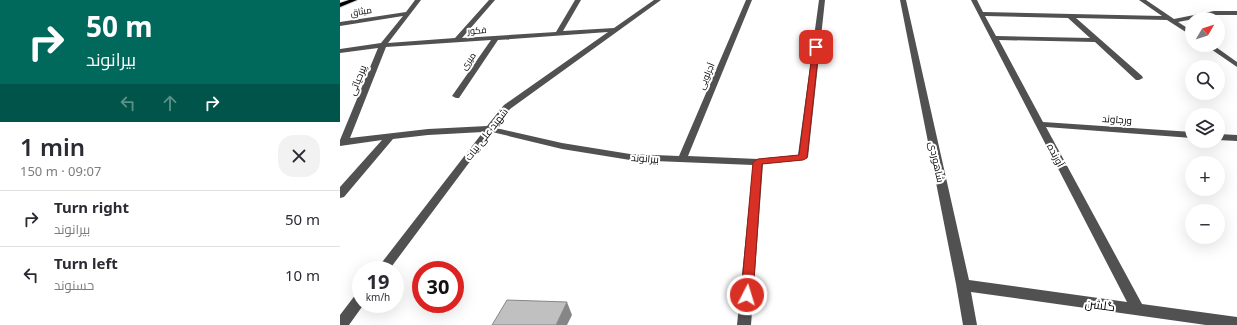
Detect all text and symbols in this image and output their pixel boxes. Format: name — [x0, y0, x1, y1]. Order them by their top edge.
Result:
street label: میثاق — [349, 3, 373, 19]
text: 50 m — [86, 7, 153, 45]
north arrow — [1185, 12, 1225, 52]
map controls — [1185, 12, 1225, 244]
icon: right — [20, 16, 72, 68]
street label: فکور — [466, 23, 487, 37]
pin — [799, 30, 833, 64]
icon: arrive — [805, 36, 827, 58]
text: بیرانوند — [86, 47, 136, 71]
street label: میری — [457, 49, 479, 73]
street label: آجرلویی — [695, 60, 718, 91]
button: search — [1185, 60, 1225, 100]
street label: پیرحیاتی — [345, 62, 370, 97]
icon: left — [117, 92, 139, 114]
icon: ahead — [159, 92, 181, 114]
icon: right — [201, 92, 223, 114]
street label: شهید علی بیات — [461, 105, 511, 163]
button: layers — [1185, 108, 1225, 148]
street label: ورجاوند — [1102, 111, 1132, 127]
text: 1 min — [20, 130, 85, 163]
button: close — [278, 135, 320, 177]
street label: شاهوردی — [926, 140, 948, 184]
street label: آورنده — [1044, 141, 1068, 169]
street label: بیرانوند — [631, 150, 659, 166]
button: + — [1185, 156, 1225, 196]
text: 150 m · 09:07 — [20, 162, 101, 180]
text: Turn right — [54, 197, 129, 217]
button: − — [1185, 204, 1225, 244]
icon: right — [20, 208, 42, 230]
text: 50 m — [285, 209, 320, 229]
text: بیرانوند — [54, 220, 90, 238]
text: Turn left — [54, 253, 118, 273]
speed limit sign: 30 — [412, 261, 464, 313]
icon: left — [20, 264, 42, 286]
text: 10 m — [285, 265, 320, 285]
text: 19 — [367, 268, 389, 295]
position arrow — [726, 274, 768, 316]
text: حسنوند — [54, 276, 94, 294]
text: km/h — [366, 290, 390, 304]
street label: گلشن — [1084, 295, 1116, 315]

